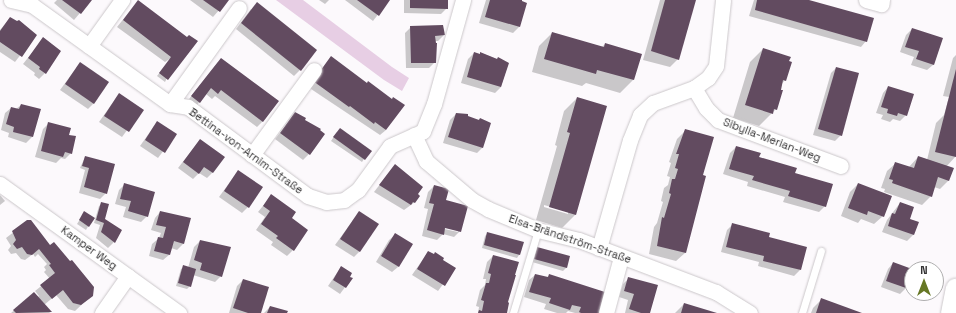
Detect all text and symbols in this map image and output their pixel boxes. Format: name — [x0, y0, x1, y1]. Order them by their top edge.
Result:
street label: Bettina-von-Arnim-Straße — [187, 105, 305, 197]
street label: Sibylla-Merian-Weg — [721, 115, 823, 165]
street label: Elsa-Brändström-Straße — [507, 212, 633, 266]
street label: Kamper Weg — [58, 223, 120, 273]
north arrow — [904, 261, 944, 301]
text: N — [920, 263, 928, 277]

